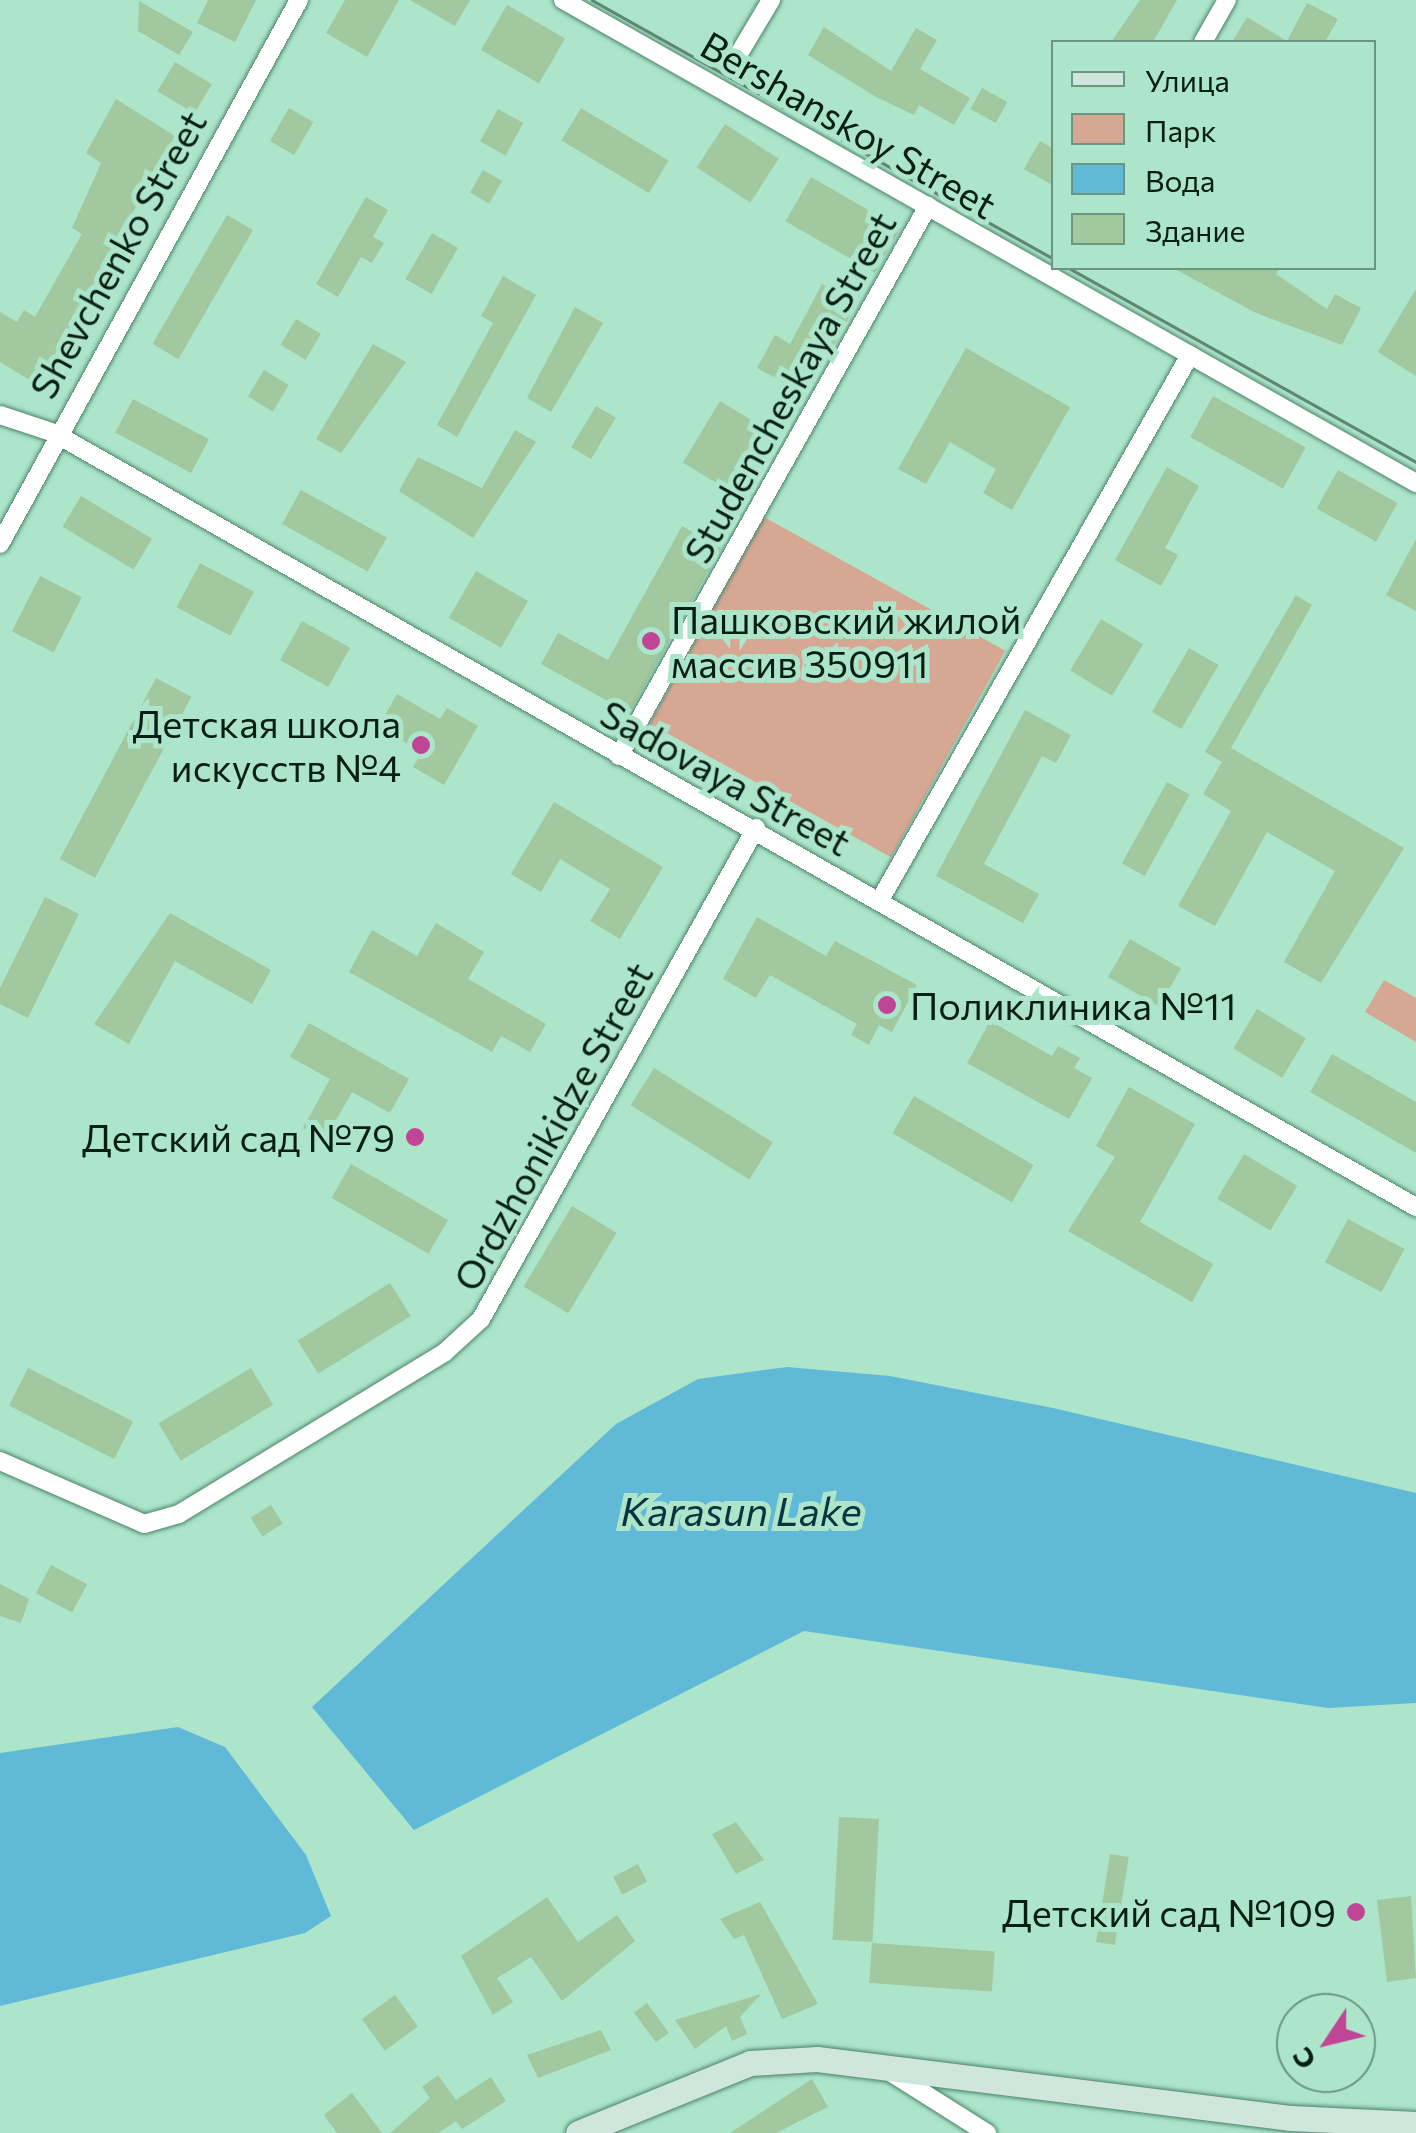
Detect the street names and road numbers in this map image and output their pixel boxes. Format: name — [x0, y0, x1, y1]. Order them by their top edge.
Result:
street label: Bershanskoy Street — [693, 21, 1005, 227]
street label: Shevchenko Street — [19, 102, 215, 406]
street label: Studencheskaya Street — [673, 204, 905, 570]
street label: Sadovaya Street — [593, 690, 859, 864]
street label: Ordzhonikidze Street — [443, 954, 661, 1298]

